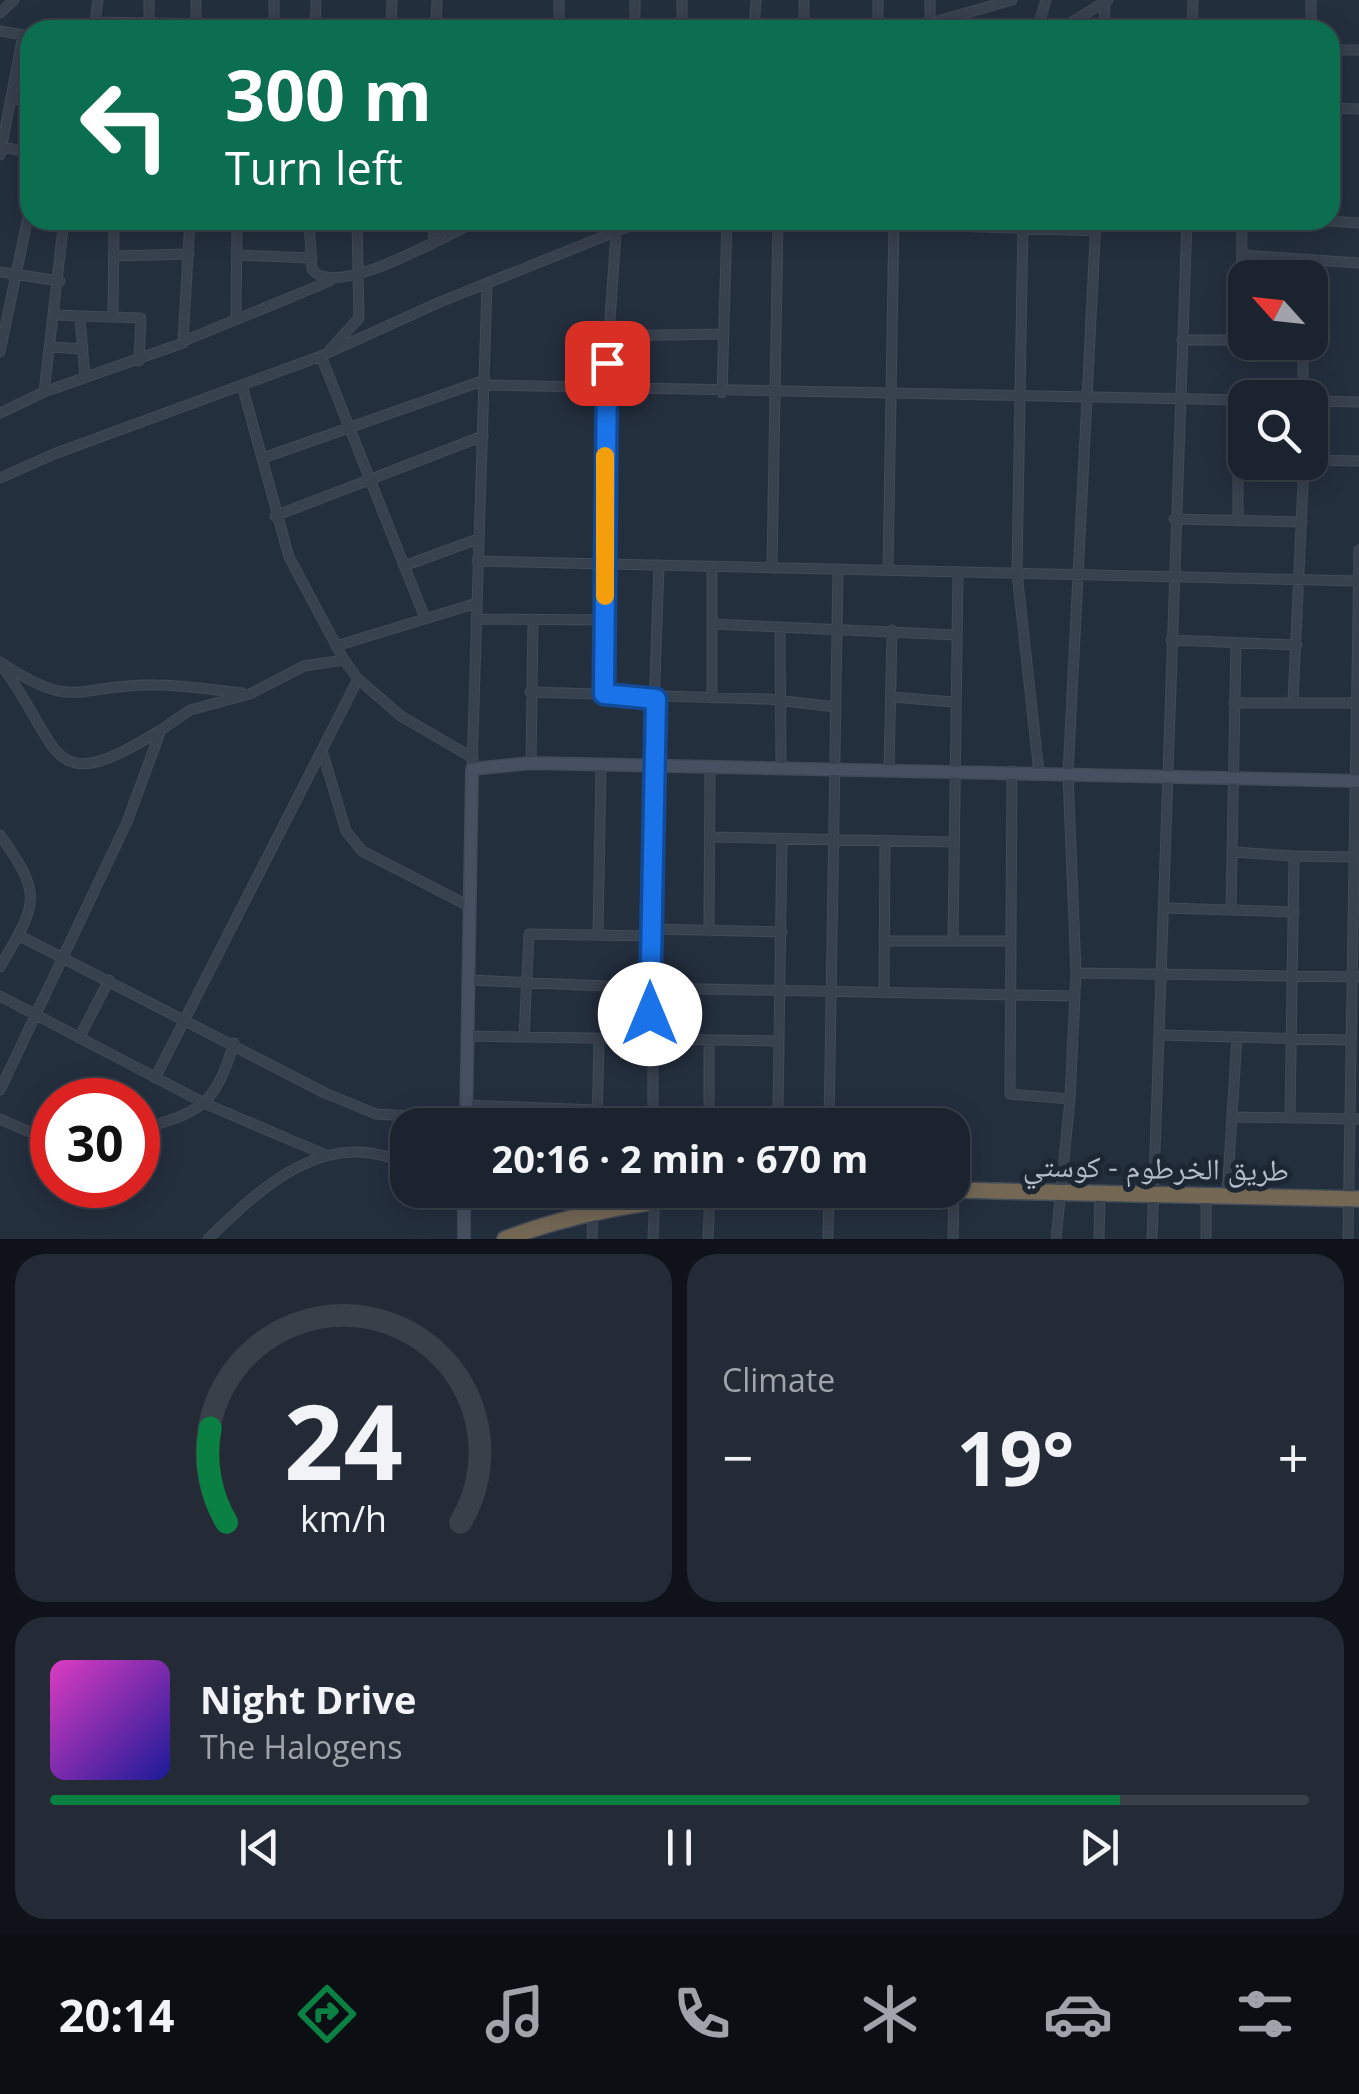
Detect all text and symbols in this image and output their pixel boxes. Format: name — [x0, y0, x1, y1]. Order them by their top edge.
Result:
text: 300 m — [225, 46, 432, 142]
icon: left — [60, 60, 190, 190]
text: Turn left — [225, 137, 403, 198]
north arrow — [1228, 260, 1328, 360]
map controls — [1228, 260, 1328, 480]
pin — [565, 321, 650, 406]
icon: arrive — [580, 336, 635, 391]
button: search — [1228, 380, 1328, 480]
position arrow — [598, 962, 702, 1066]
speed limit sign: 30 — [30, 1078, 160, 1208]
text: 20:16 · 2 min · 670 m — [492, 1132, 868, 1184]
street label: طريق الخرطوم - كوستي — [1022, 1144, 1289, 1194]
text: Climate — [722, 1358, 835, 1401]
text: 24 — [284, 1369, 403, 1510]
text: 19° — [957, 1406, 1074, 1508]
text: − — [722, 1419, 753, 1494]
text: + — [1278, 1419, 1309, 1494]
text: km/h — [300, 1494, 387, 1542]
text: Night Drive — [200, 1673, 416, 1725]
text: The Halogens — [200, 1725, 402, 1768]
icon: previous — [232, 1820, 287, 1875]
icon: pause — [652, 1820, 707, 1875]
icon: next — [1072, 1820, 1127, 1875]
icon: directions — [292, 1979, 362, 2049]
icon: music — [480, 1979, 550, 2049]
icon: phone — [667, 1979, 737, 2049]
icon: climate — [855, 1979, 925, 2049]
icon: car — [1043, 1979, 1113, 2049]
icon: filters — [1230, 1979, 1300, 2049]
text: 20:14 — [59, 1984, 175, 2045]

